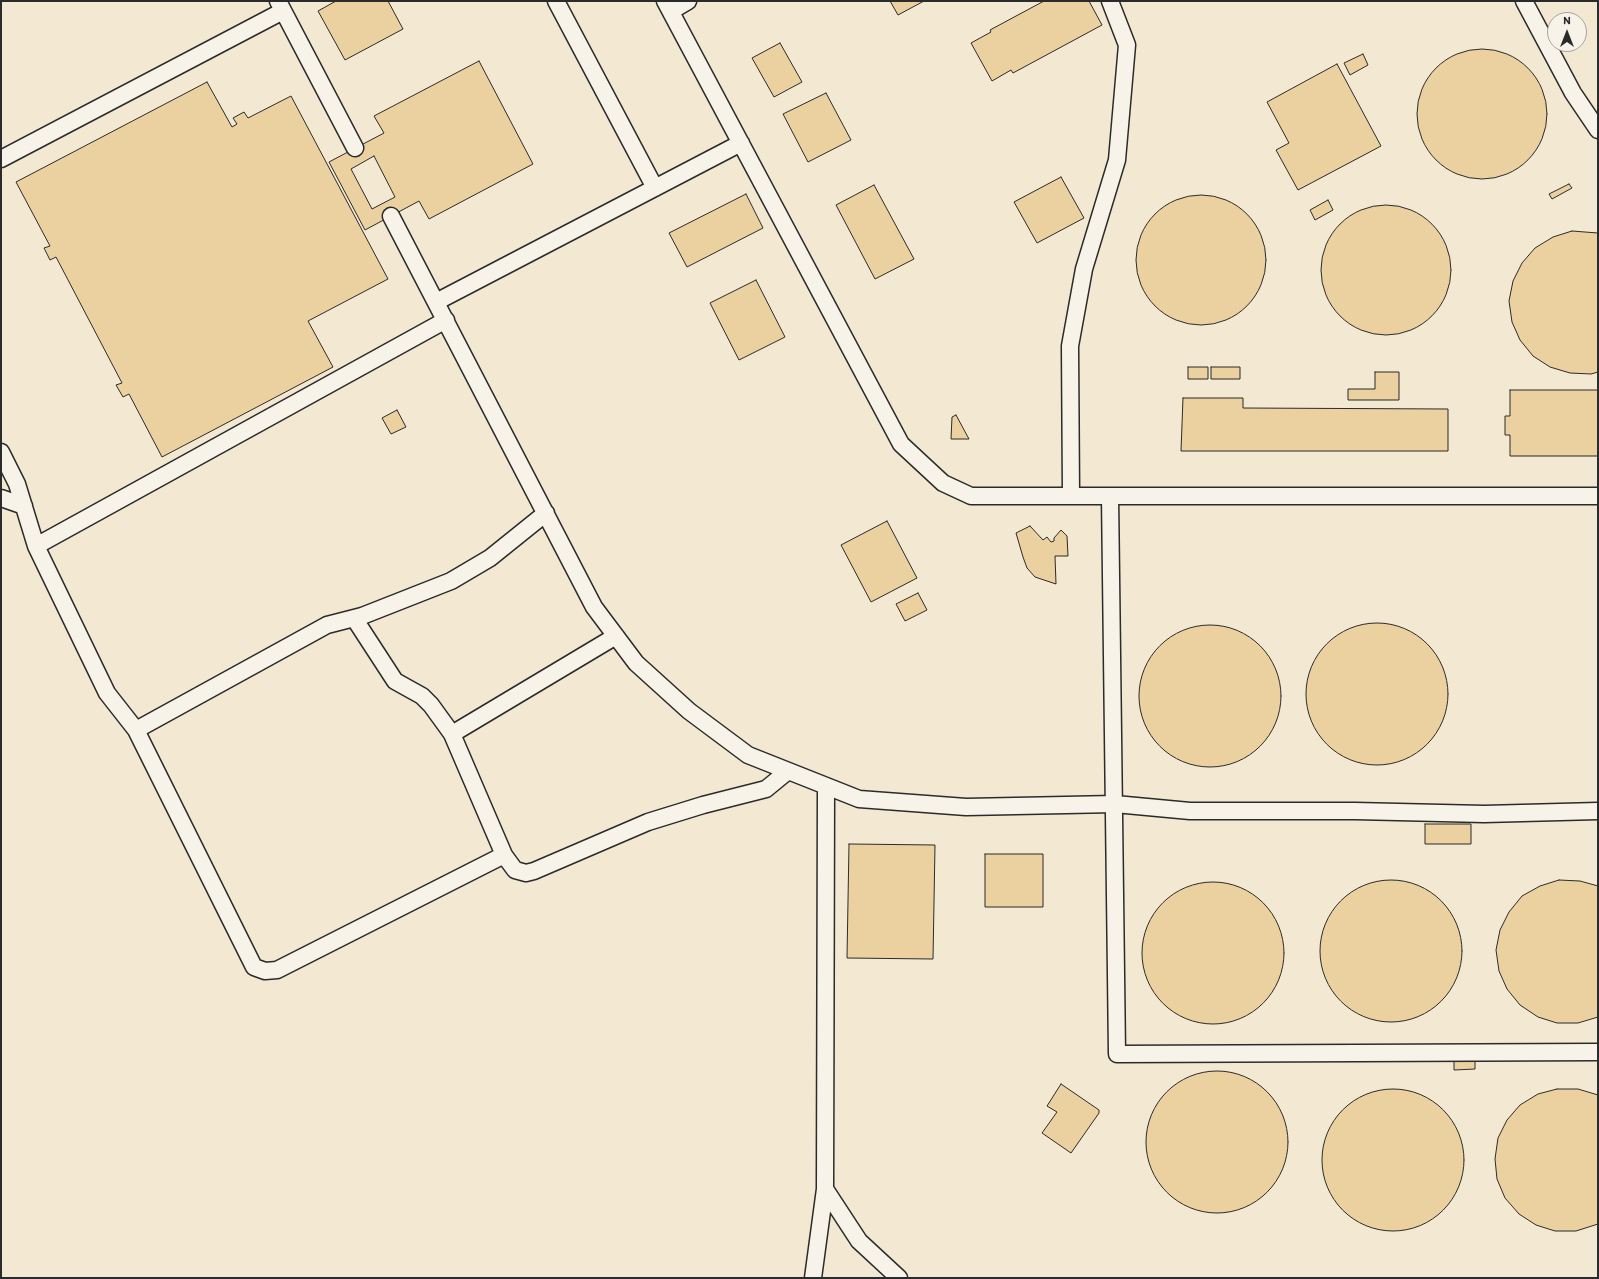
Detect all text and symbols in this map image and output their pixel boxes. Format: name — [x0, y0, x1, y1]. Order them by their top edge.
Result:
north arrow — [1547, 12, 1587, 52]
text: N — [1563, 14, 1571, 27]

